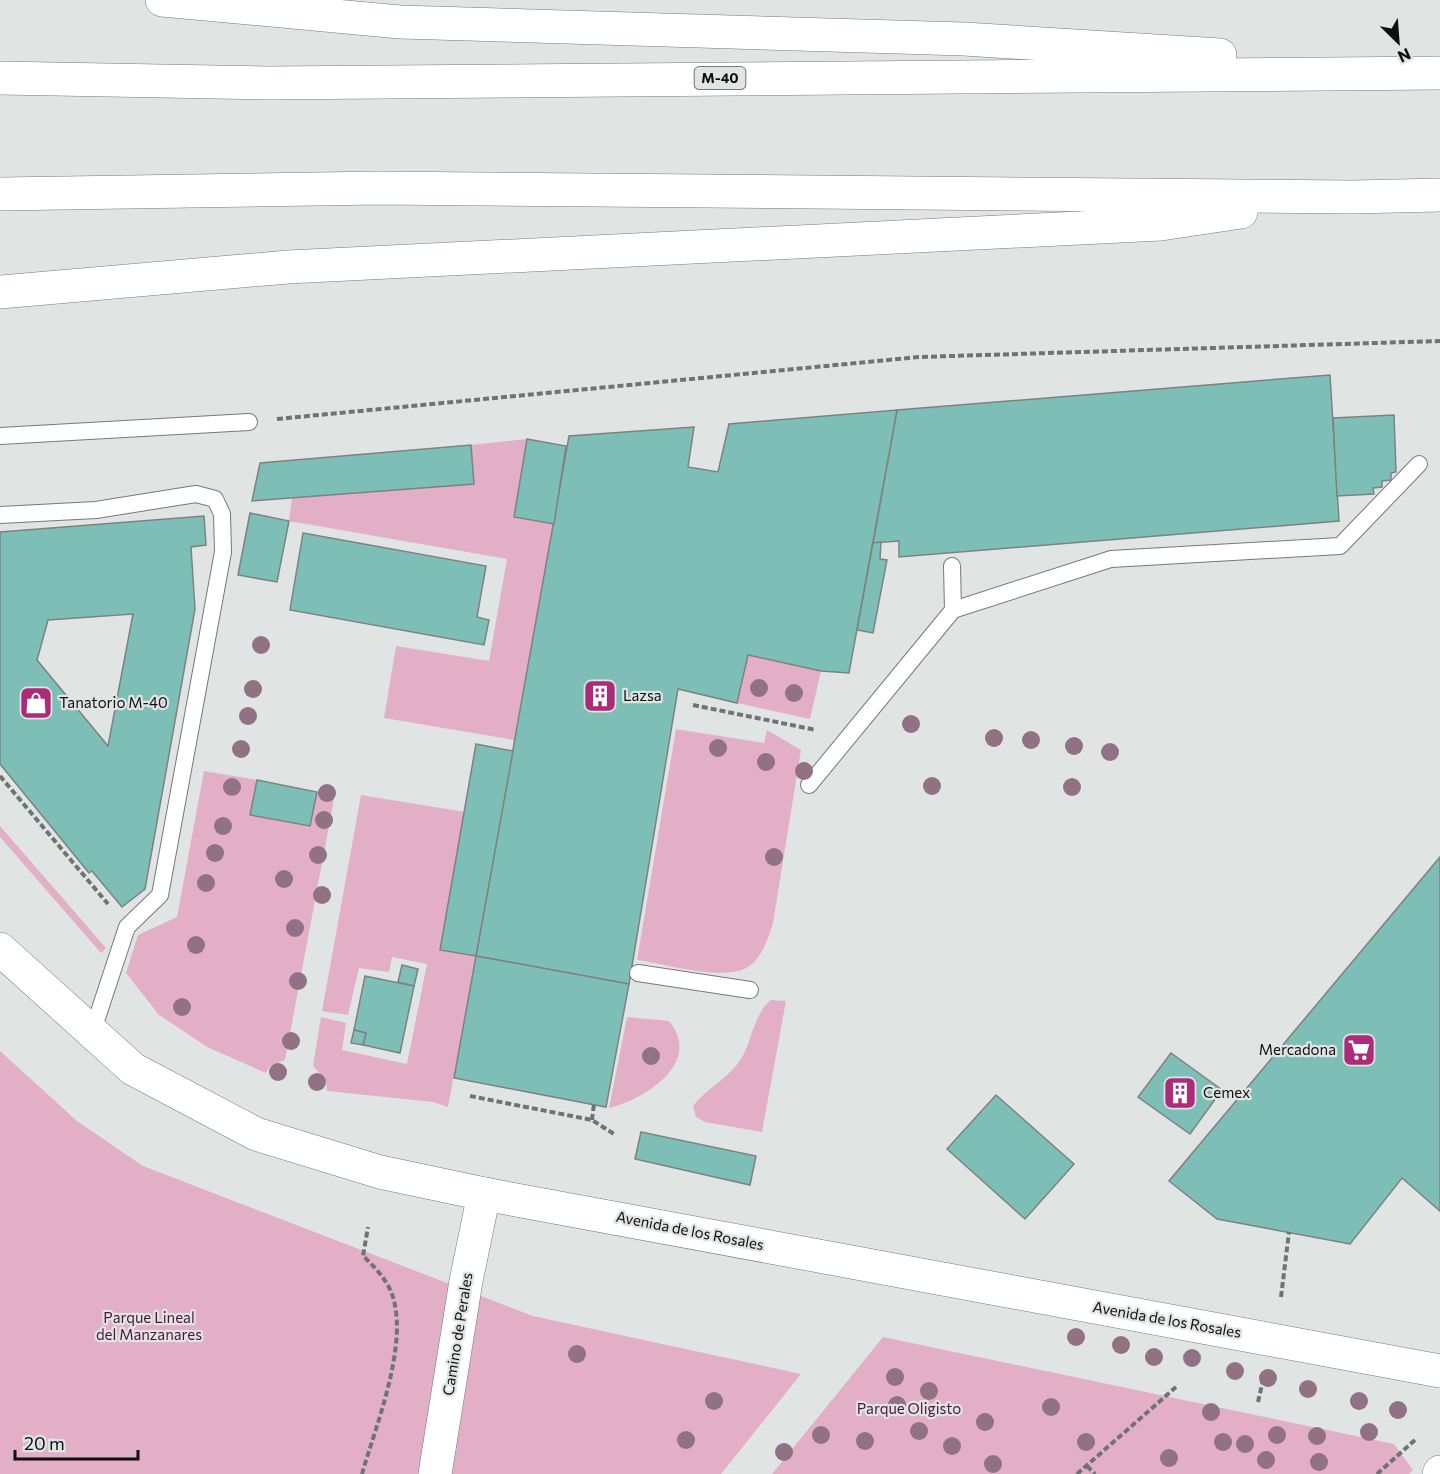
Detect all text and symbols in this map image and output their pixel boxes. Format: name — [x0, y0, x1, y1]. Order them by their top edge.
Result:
north arrow — [1368, 12, 1428, 72]
text: N — [1395, 45, 1414, 67]
road number: M-40 — [694, 67, 746, 89]
building icon: Lazsa — [582, 678, 618, 714]
shop icon: Tanatorio M-40 — [18, 685, 54, 721]
place label: Lazsa — [623, 686, 662, 704]
place label: Tanatorio M-40 — [59, 693, 168, 711]
supermarket icon: Mercadona — [1341, 1032, 1377, 1068]
place label: Mercadona — [1259, 1040, 1336, 1058]
building icon: Cemex — [1162, 1075, 1198, 1111]
place label: Cemex — [1203, 1083, 1250, 1101]
street label: Avenida de los Rosales — [615, 1207, 766, 1253]
street label: Camino de Perales — [438, 1271, 476, 1397]
street label: Avenida de los Rosales — [1092, 1297, 1243, 1341]
park label: Parque Lineal del Manzanares — [96, 1308, 202, 1343]
park label: Parque Oligisto — [857, 1399, 961, 1417]
scale bar — [15, 1423, 138, 1461]
text: 20 m — [24, 1432, 65, 1454]

